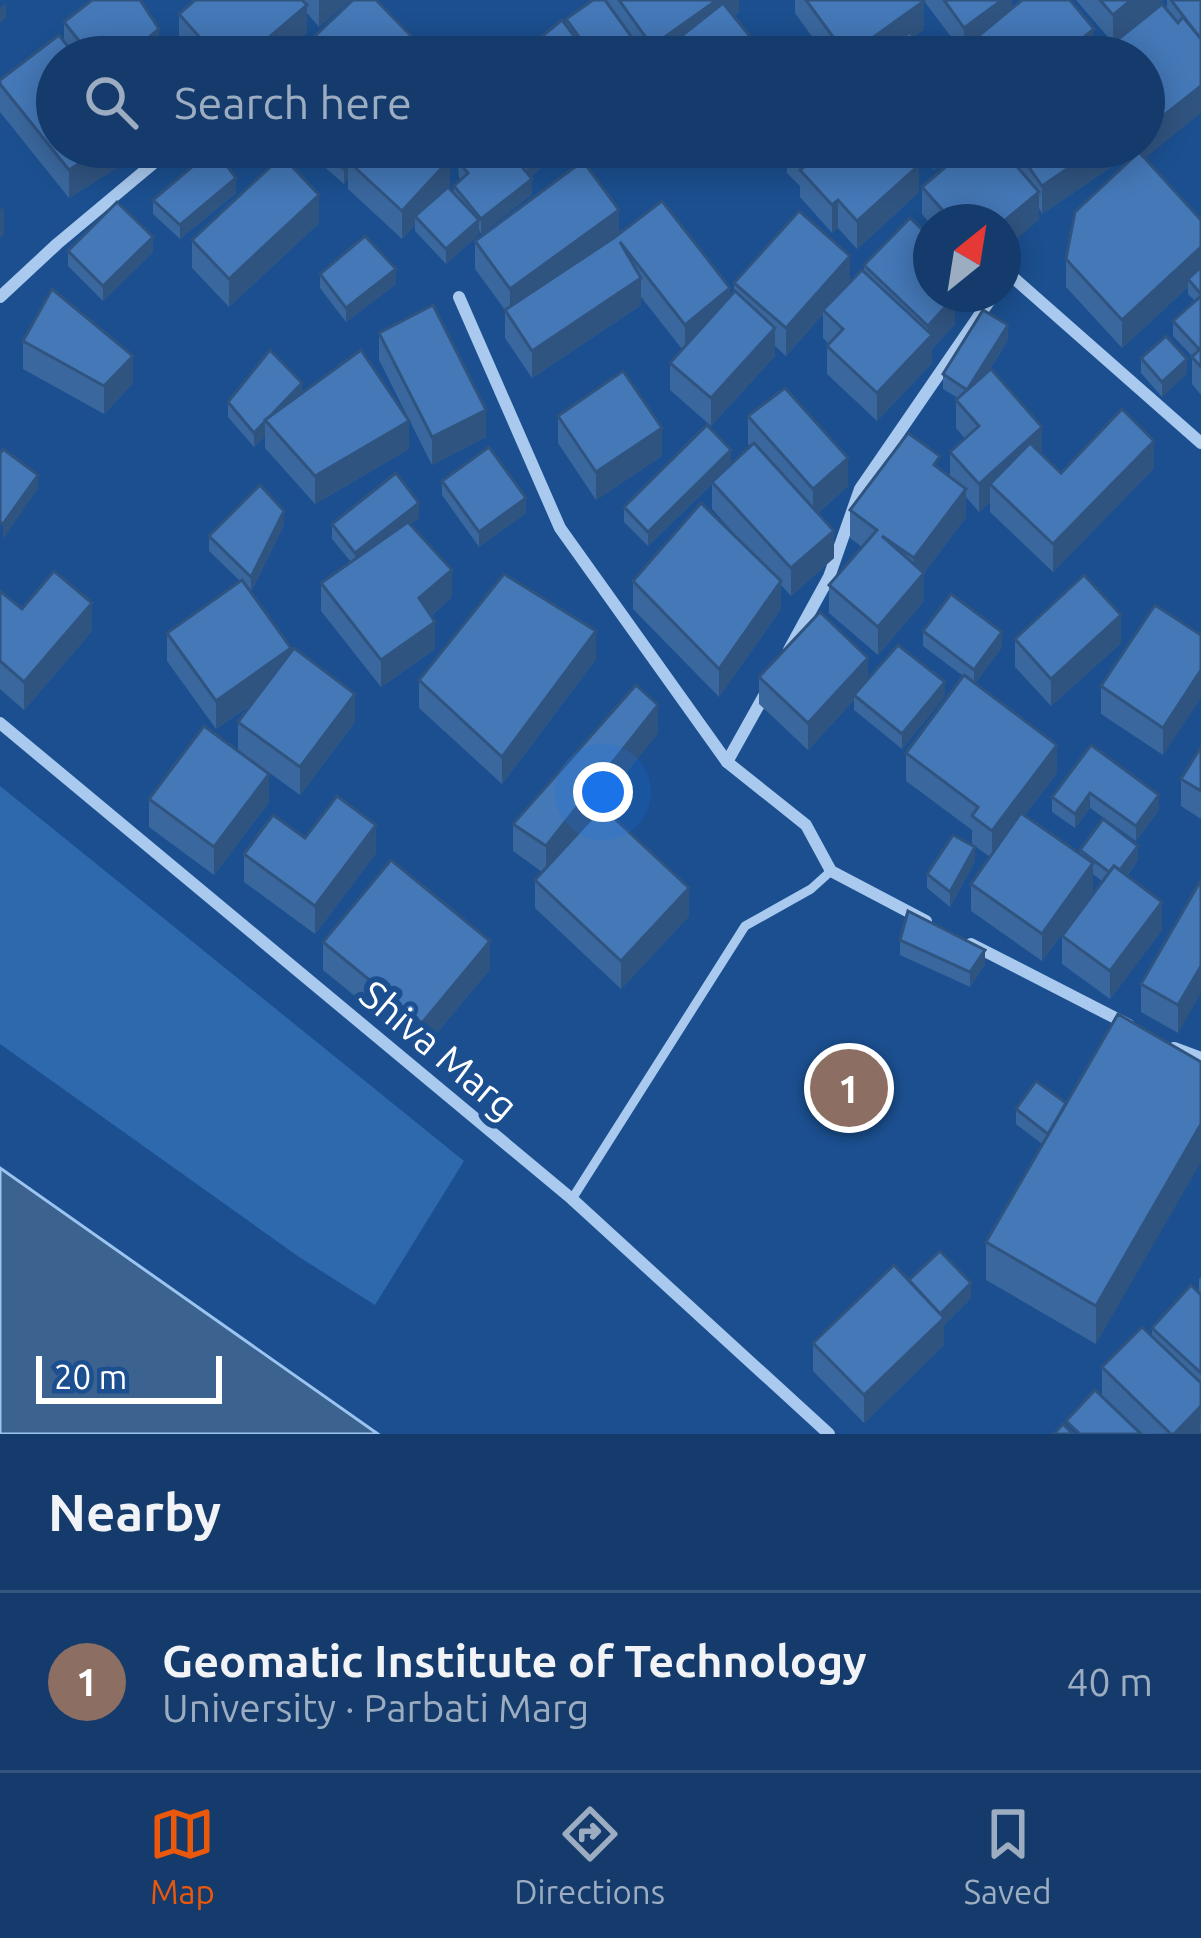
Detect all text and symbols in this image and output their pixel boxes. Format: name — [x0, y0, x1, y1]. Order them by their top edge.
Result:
search box — [36, 36, 1165, 168]
icon: search — [78, 69, 144, 135]
text: Search here — [174, 77, 412, 128]
north arrow — [913, 204, 1021, 312]
your location — [573, 762, 633, 822]
street label: Shiva Marg — [352, 972, 526, 1128]
pin: 1 — [810, 1043, 888, 1133]
scale bar — [36, 1350, 222, 1403]
text: 20 m — [54, 1358, 127, 1395]
text: Nearby — [48, 1483, 221, 1541]
text: Geomatic Institute of Technology — [162, 1635, 867, 1686]
text: 1 — [76, 1660, 98, 1703]
text: 40 m — [1066, 1660, 1153, 1703]
text: University · Parbati Marg — [162, 1686, 589, 1729]
tab: Map — [149, 1801, 215, 1910]
tab: Directions — [514, 1801, 665, 1910]
tab: Saved — [964, 1801, 1052, 1910]

